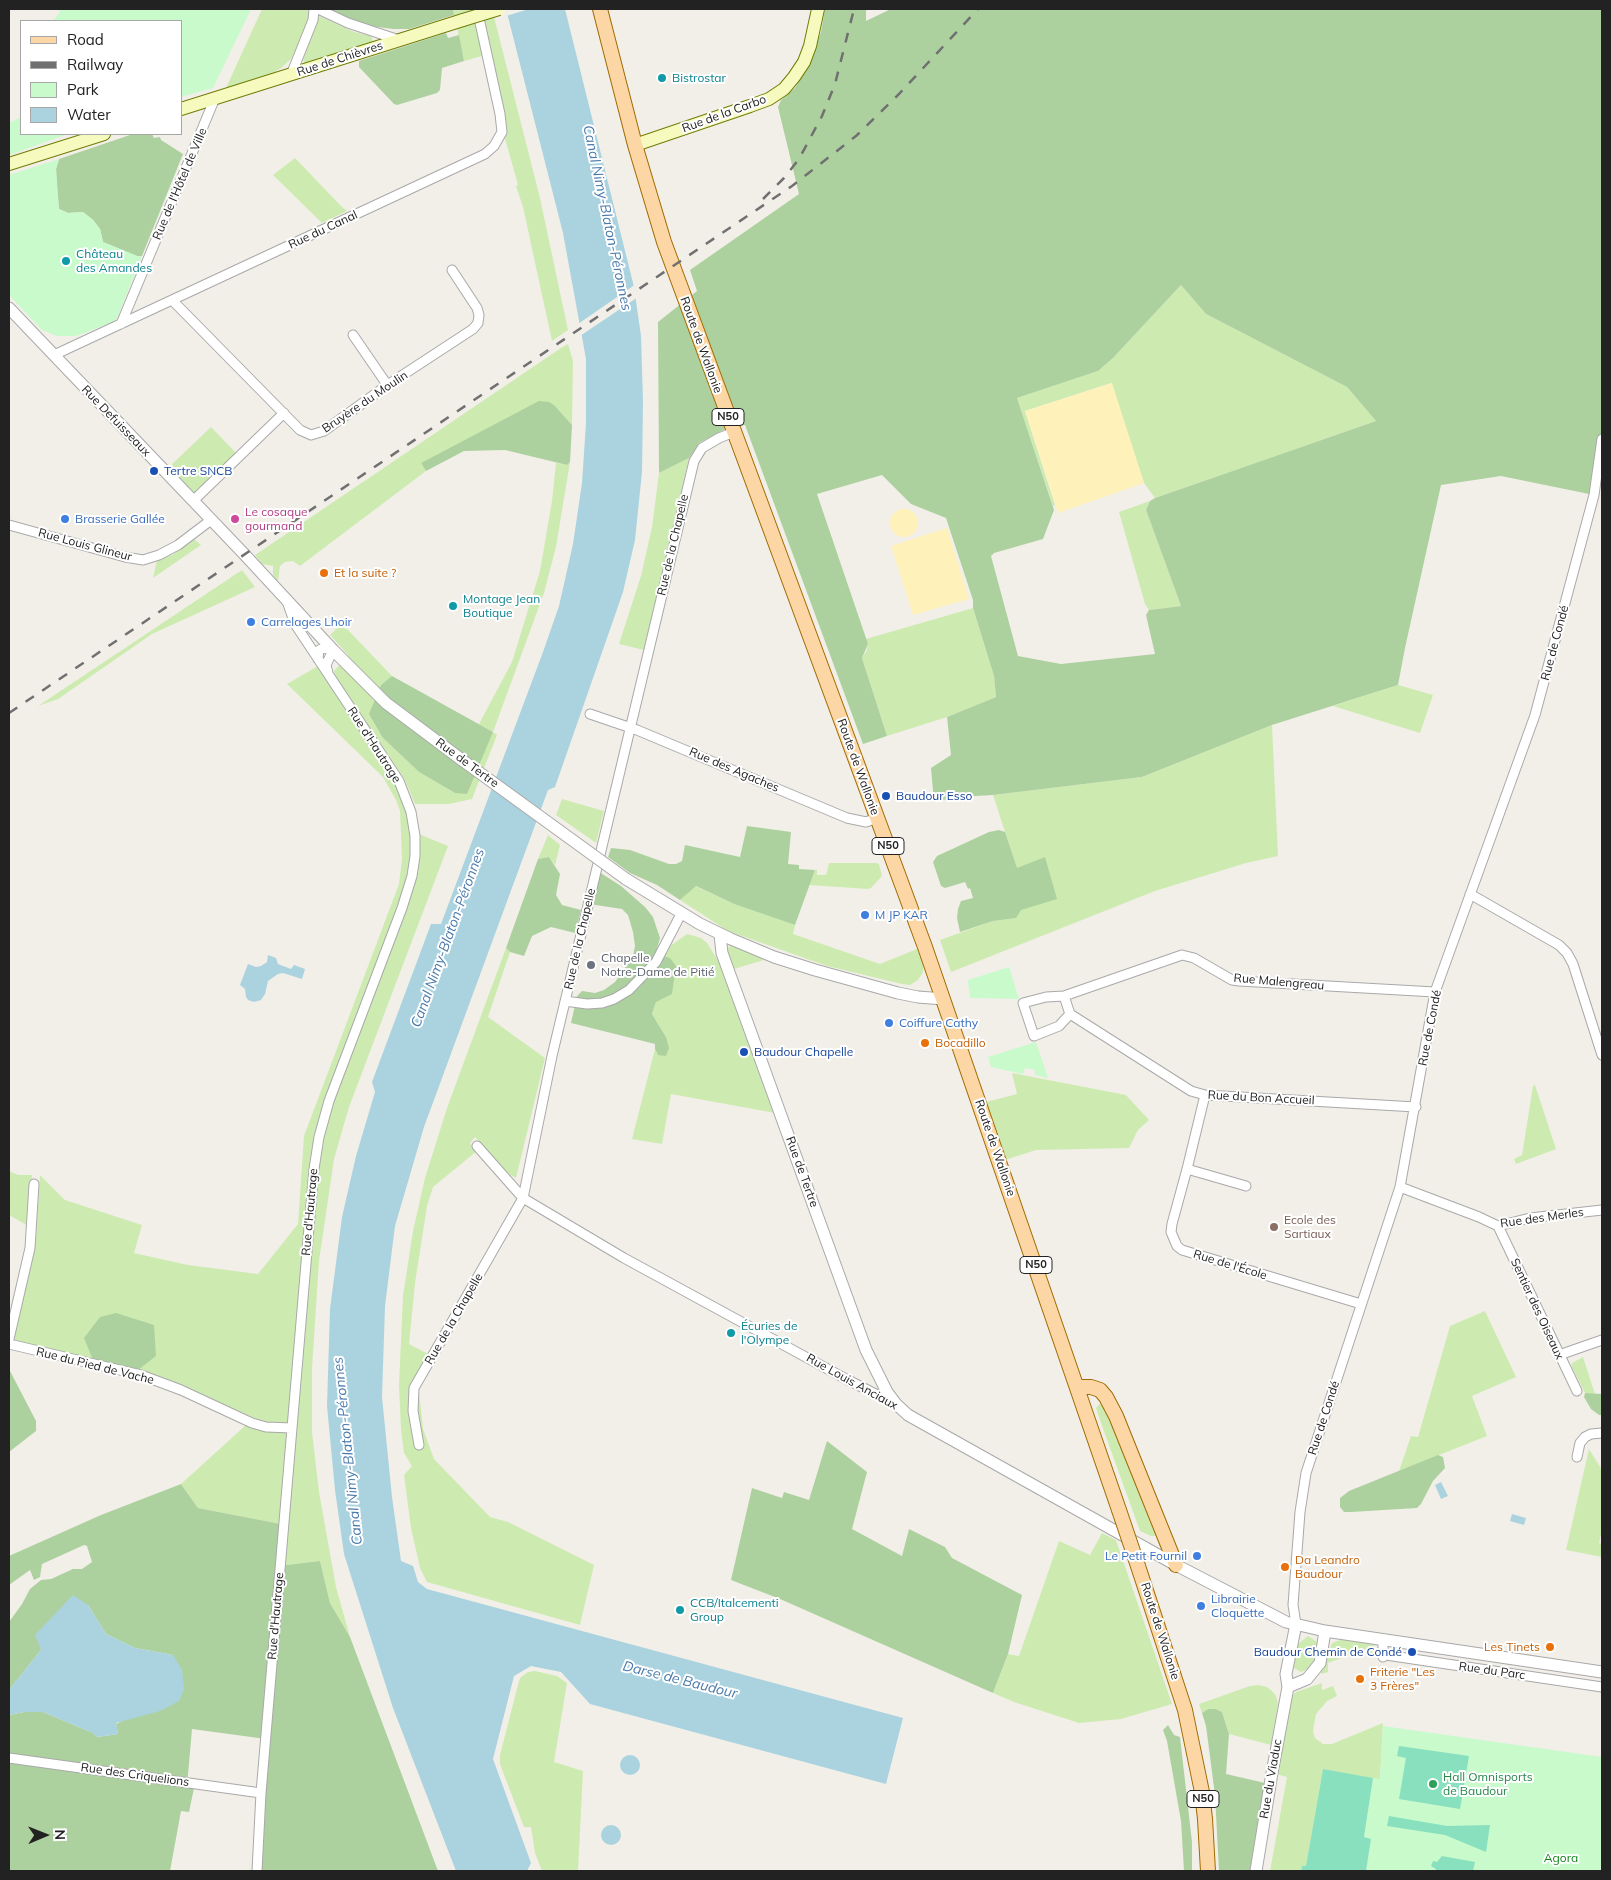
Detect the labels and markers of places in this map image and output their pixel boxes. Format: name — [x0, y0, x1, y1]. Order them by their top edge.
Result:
place label: Bistrostar — [672, 71, 726, 85]
marker: Bistrostar — [656, 72, 668, 84]
place label: Château des Amandes — [76, 247, 152, 275]
marker: Château des Amandes — [60, 255, 72, 267]
place label: Tertre SNCB — [164, 464, 232, 478]
marker: Tertre SNCB — [148, 465, 160, 477]
place label: Le cosaque gourmand — [245, 505, 308, 533]
place label: Brasserie Gallée — [75, 512, 165, 526]
marker: Brasserie Gallée — [59, 513, 71, 525]
marker: Le cosaque gourmand — [229, 513, 241, 525]
place label: Et la suite ? — [334, 566, 396, 580]
marker: Et la suite ? — [318, 567, 330, 579]
place label: Montage Jean Boutique — [463, 592, 540, 620]
marker: Montage Jean Boutique — [447, 600, 459, 612]
place label: Carrelages Lhoir — [261, 615, 352, 629]
marker: Carrelages Lhoir — [245, 616, 257, 628]
place label: Baudour Esso — [896, 789, 972, 803]
marker: Baudour Esso — [880, 790, 892, 802]
place label: M JP KAR — [875, 908, 928, 922]
marker: M JP KAR — [859, 909, 871, 921]
place label: Chapelle Notre-Dame de Pitié — [601, 951, 715, 979]
marker: Chapelle Notre-Dame de Pitié — [585, 959, 597, 971]
place label: Coiffure Cathy — [899, 1016, 978, 1030]
marker: Coiffure Cathy — [883, 1017, 895, 1029]
place label: Bocadillo — [935, 1036, 986, 1050]
marker: Bocadillo — [919, 1037, 931, 1049]
place label: Baudour Chapelle — [754, 1045, 853, 1059]
marker: Baudour Chapelle — [738, 1046, 750, 1058]
place label: Ecole des Sartiaux — [1284, 1213, 1336, 1241]
marker: Ecole des Sartiaux — [1268, 1221, 1280, 1233]
place label: Écuries de l'Olympe — [741, 1319, 797, 1347]
marker: Écuries de l'Olympe — [725, 1327, 737, 1339]
place label: Le Petit Fournil — [1105, 1549, 1187, 1563]
marker: Le Petit Fournil — [1191, 1550, 1203, 1562]
place label: Da Leandro Baudour — [1295, 1553, 1360, 1581]
marker: Da Leandro Baudour — [1279, 1561, 1291, 1573]
place label: Librairie Cloquette — [1211, 1592, 1264, 1620]
place label: CCB/Italcementi Group — [690, 1596, 779, 1624]
marker: Librairie Cloquette — [1195, 1600, 1207, 1612]
marker: CCB/Italcementi Group — [674, 1604, 686, 1616]
place label: Les Tinets — [1484, 1640, 1540, 1654]
marker: Les Tinets — [1544, 1641, 1556, 1653]
place label: Baudour Chemin de Condé — [1254, 1645, 1402, 1659]
marker: Baudour Chemin de Condé — [1406, 1646, 1418, 1658]
place label: Friterie "Les 3 Frères" — [1370, 1665, 1435, 1693]
marker: Friterie "Les 3 Frères" — [1354, 1673, 1366, 1685]
place label: Hall Omnisports de Baudour — [1443, 1770, 1533, 1798]
marker: Hall Omnisports de Baudour — [1427, 1778, 1439, 1790]

